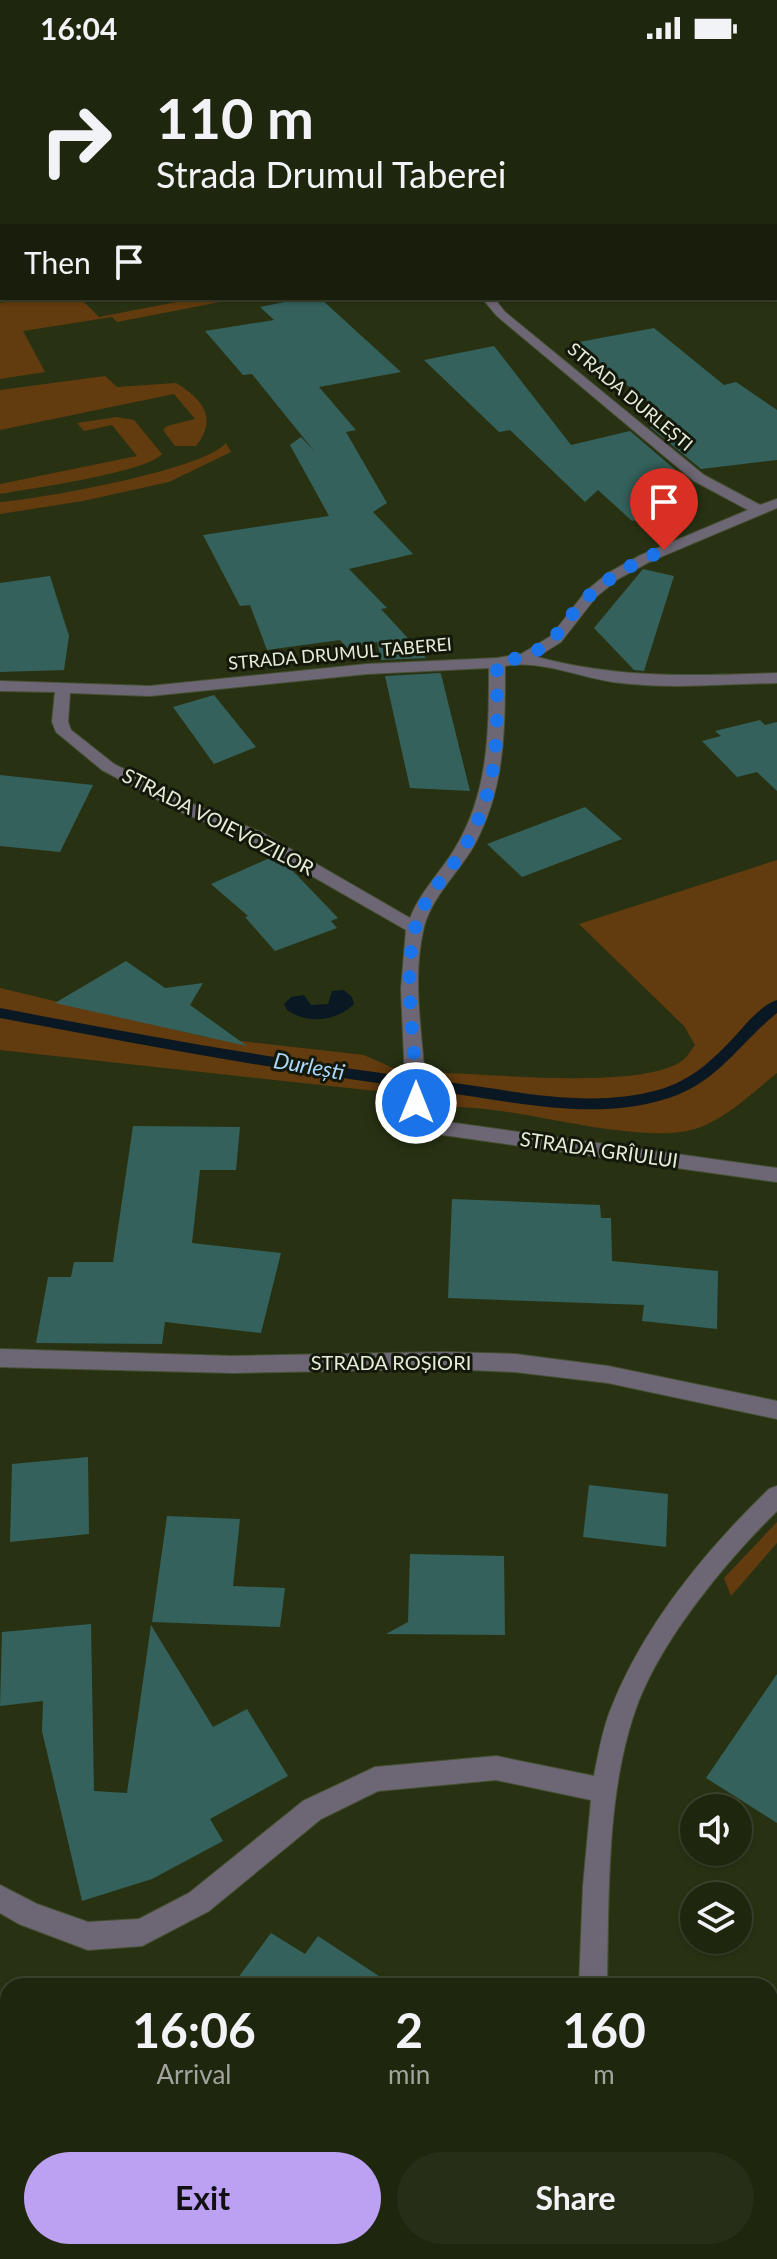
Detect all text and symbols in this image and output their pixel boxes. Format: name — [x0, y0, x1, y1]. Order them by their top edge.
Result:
text: 16:04 — [40, 10, 117, 46]
text: 110 m — [156, 84, 314, 151]
icon: right — [24, 88, 128, 192]
text: Strada Drumul Taberei — [156, 152, 506, 196]
icon: arrive — [107, 240, 151, 284]
text: Then — [24, 244, 91, 280]
street label: STRADA DURLEȘTI — [564, 337, 698, 455]
pin — [630, 468, 698, 550]
icon: arrive — [642, 480, 686, 524]
street label: STRADA DRUMUL TABEREI — [227, 632, 453, 674]
street label: STRADA VOIEVOZILOR — [119, 762, 319, 880]
water label: Durlești — [272, 1046, 347, 1085]
position arrow — [374, 1061, 458, 1145]
street label: STRADA GRÎULUI — [519, 1126, 680, 1172]
street label: STRADA ROȘIORI — [311, 1350, 471, 1374]
map controls — [680, 1794, 752, 1954]
button: sound — [680, 1794, 752, 1866]
button: layers — [680, 1882, 752, 1954]
text: 16:06 — [132, 2001, 256, 2058]
text: 2 — [395, 2001, 423, 2058]
text: 160 — [562, 2001, 646, 2058]
text: Arrival — [157, 2058, 231, 2090]
text: min — [388, 2058, 430, 2090]
text: m — [593, 2058, 615, 2090]
button: Exit — [24, 2152, 381, 2244]
button: Share — [397, 2152, 754, 2244]

